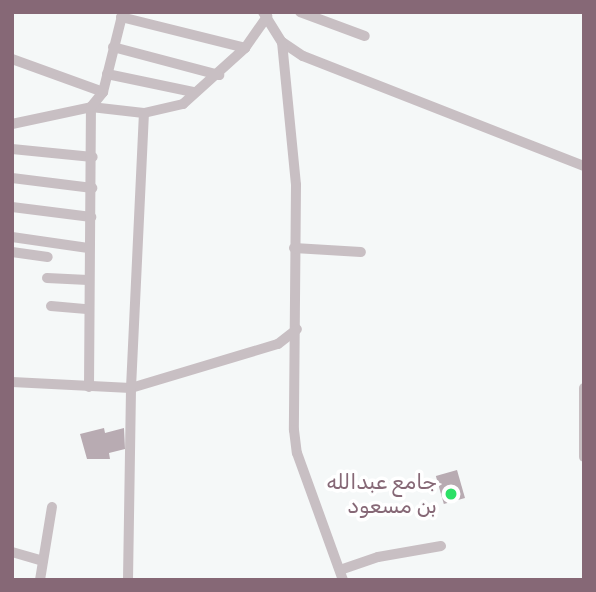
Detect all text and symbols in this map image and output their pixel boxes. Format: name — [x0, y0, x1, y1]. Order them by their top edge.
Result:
place label: جامع عبدالله بن مسعود — [327, 469, 437, 519]
marker: جامع عبدالله بن مسعود — [443, 486, 459, 502]

